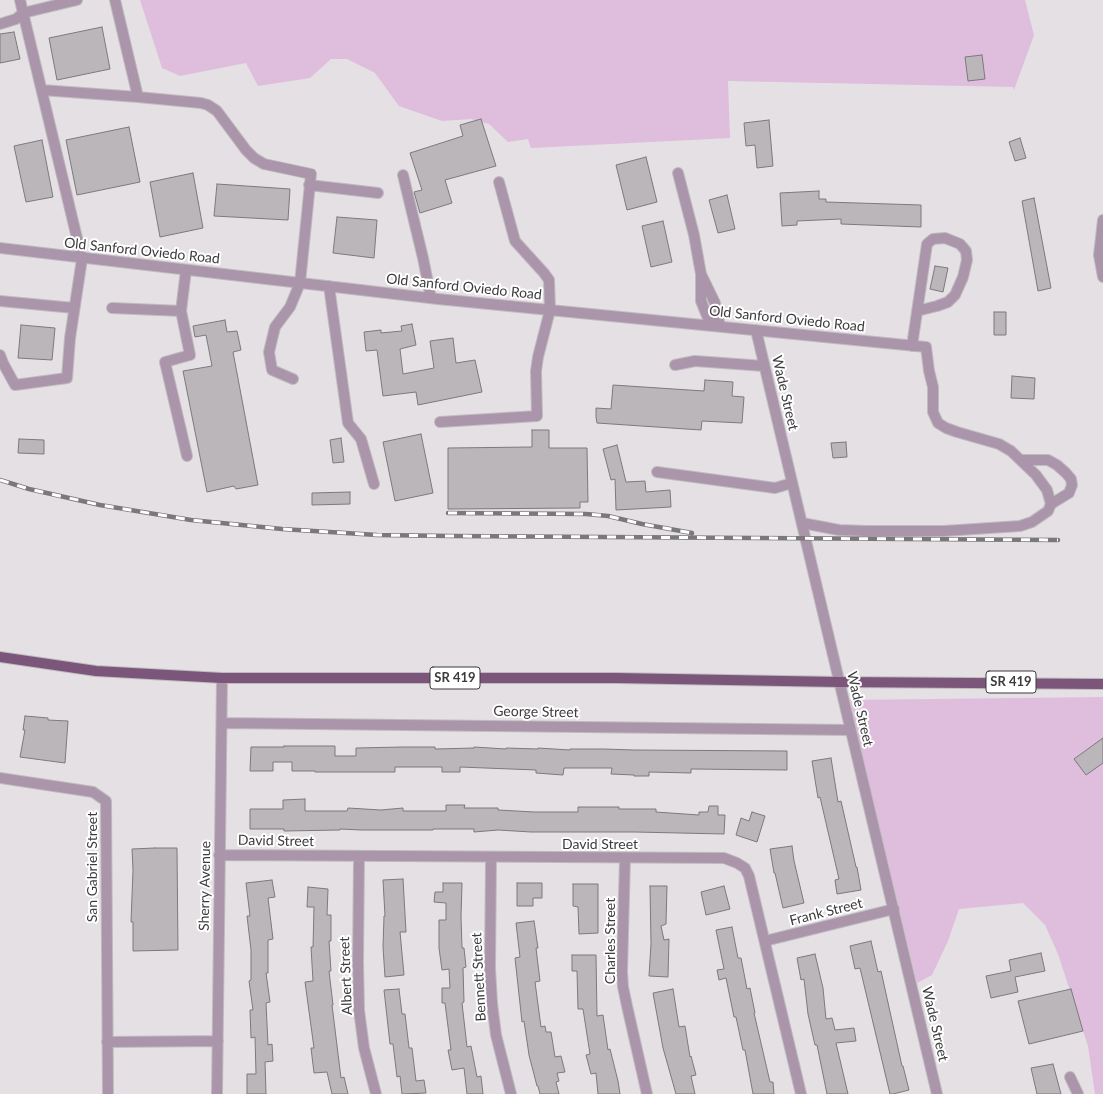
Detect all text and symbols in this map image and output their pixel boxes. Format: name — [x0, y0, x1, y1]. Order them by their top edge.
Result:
street label: Old Sanford Oviedo Road — [63, 234, 221, 268]
street label: Old Sanford Oviedo Road — [385, 270, 543, 304]
street label: Old Sanford Oviedo Road — [708, 302, 866, 336]
street label: Wade Street — [768, 354, 802, 432]
road number: SR 419 — [430, 667, 480, 689]
street label: Wade Street — [843, 670, 877, 748]
road number: SR 419 — [986, 671, 1036, 693]
street label: George Street — [493, 703, 579, 721]
street label: San Gabriel Street — [84, 812, 100, 922]
street label: David Street — [238, 832, 314, 850]
street label: David Street — [562, 836, 638, 852]
street label: Sherry Avenue — [196, 841, 214, 931]
street label: Frank Street — [788, 895, 864, 929]
street label: Charles Street — [602, 898, 618, 984]
street label: Bennett Street — [468, 932, 490, 1022]
street label: Albert Street — [336, 936, 356, 1016]
street label: Wade Street — [918, 985, 952, 1063]

